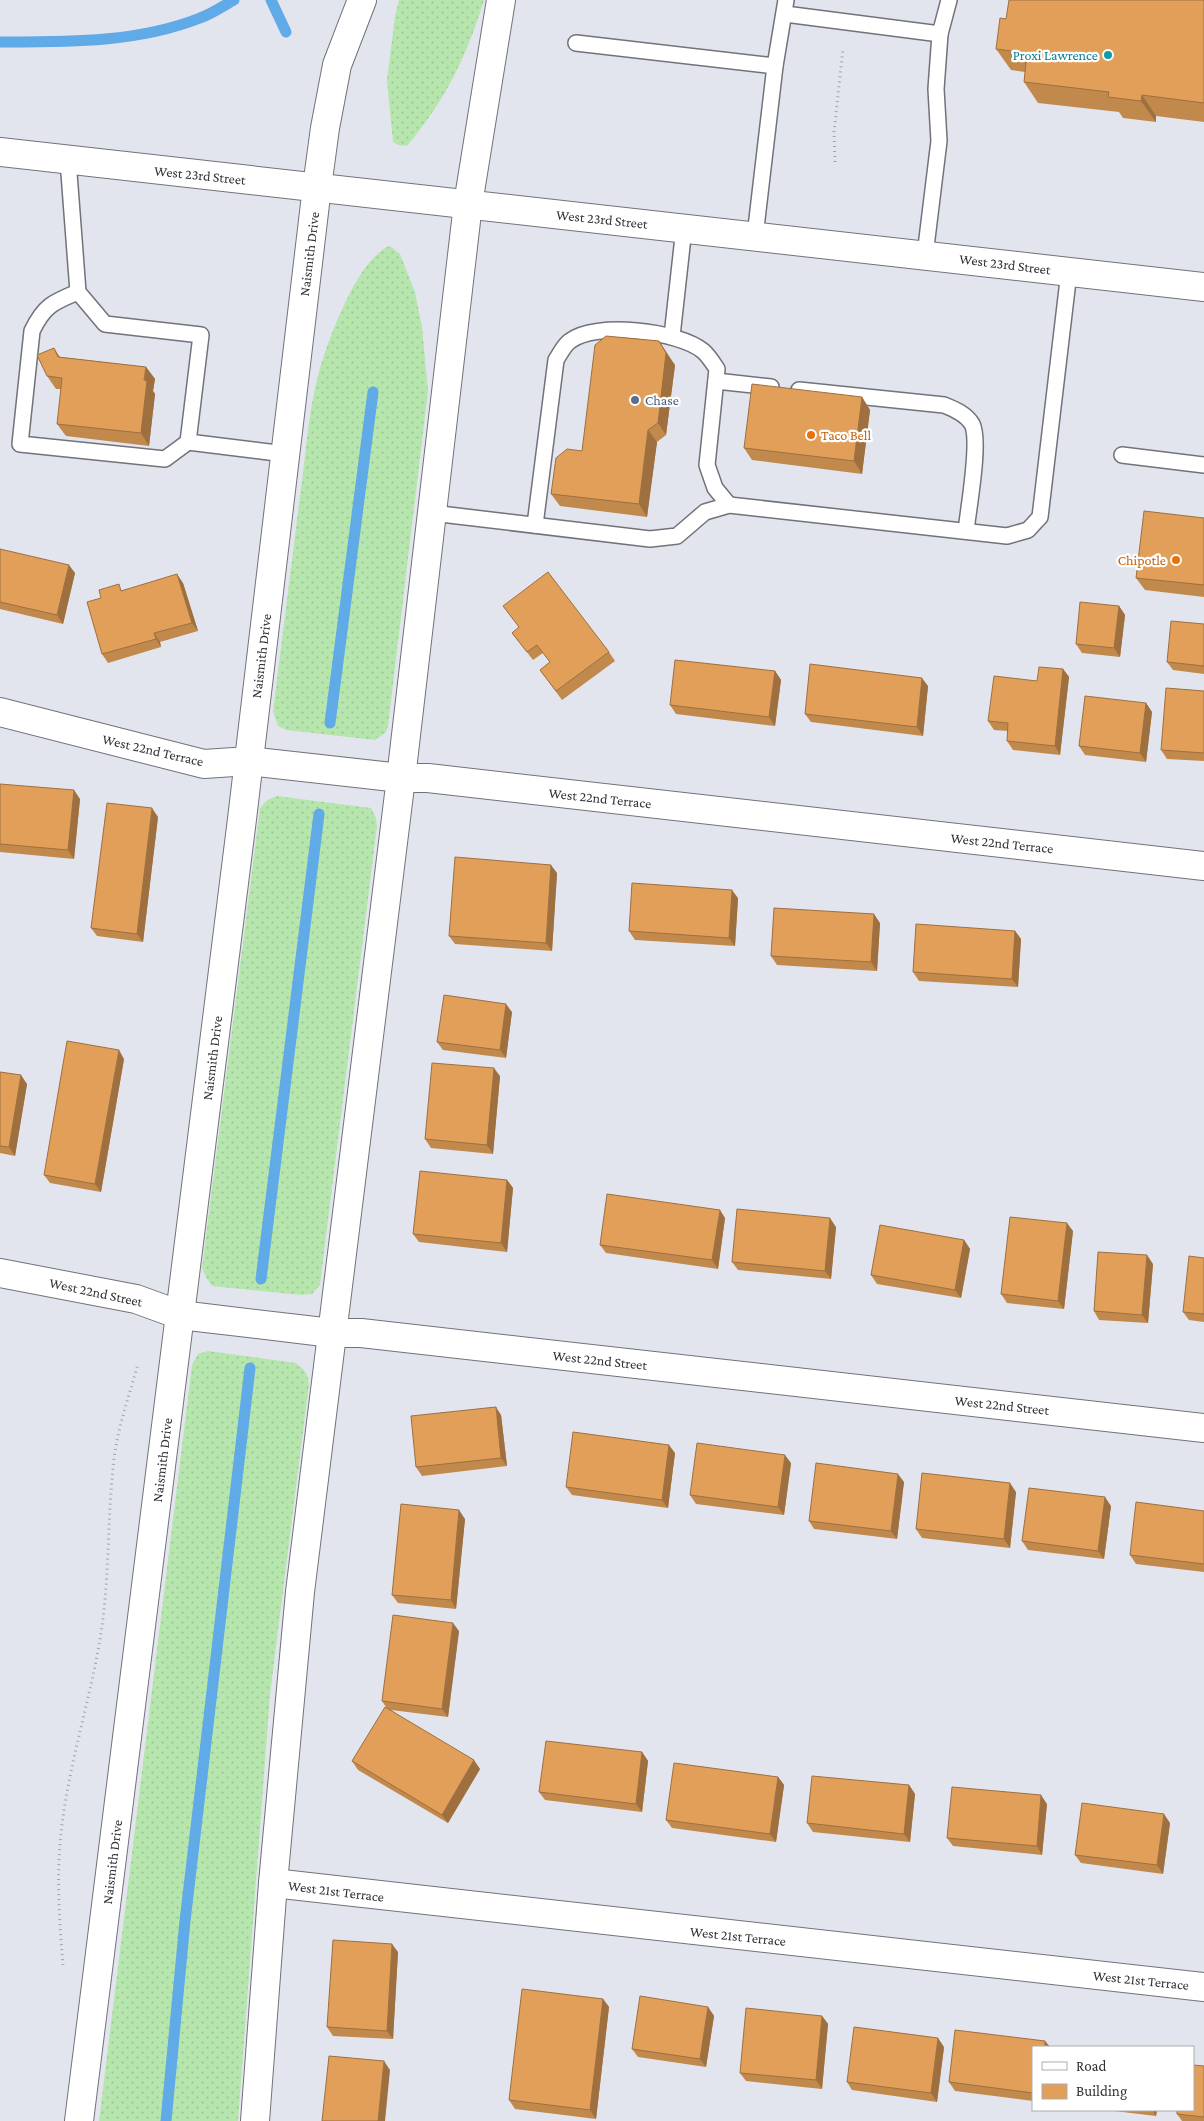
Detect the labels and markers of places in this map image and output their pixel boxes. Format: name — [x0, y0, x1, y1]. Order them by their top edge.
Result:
place label: Proxi Lawrence — [1013, 47, 1098, 63]
marker: Proxi Lawrence — [1102, 49, 1114, 61]
place label: Chase — [645, 392, 679, 408]
marker: Chase — [629, 394, 641, 406]
place label: Taco Bell — [821, 427, 871, 443]
marker: Taco Bell — [805, 429, 817, 441]
place label: Chipotle — [1118, 552, 1166, 568]
marker: Chipotle — [1170, 554, 1182, 566]

